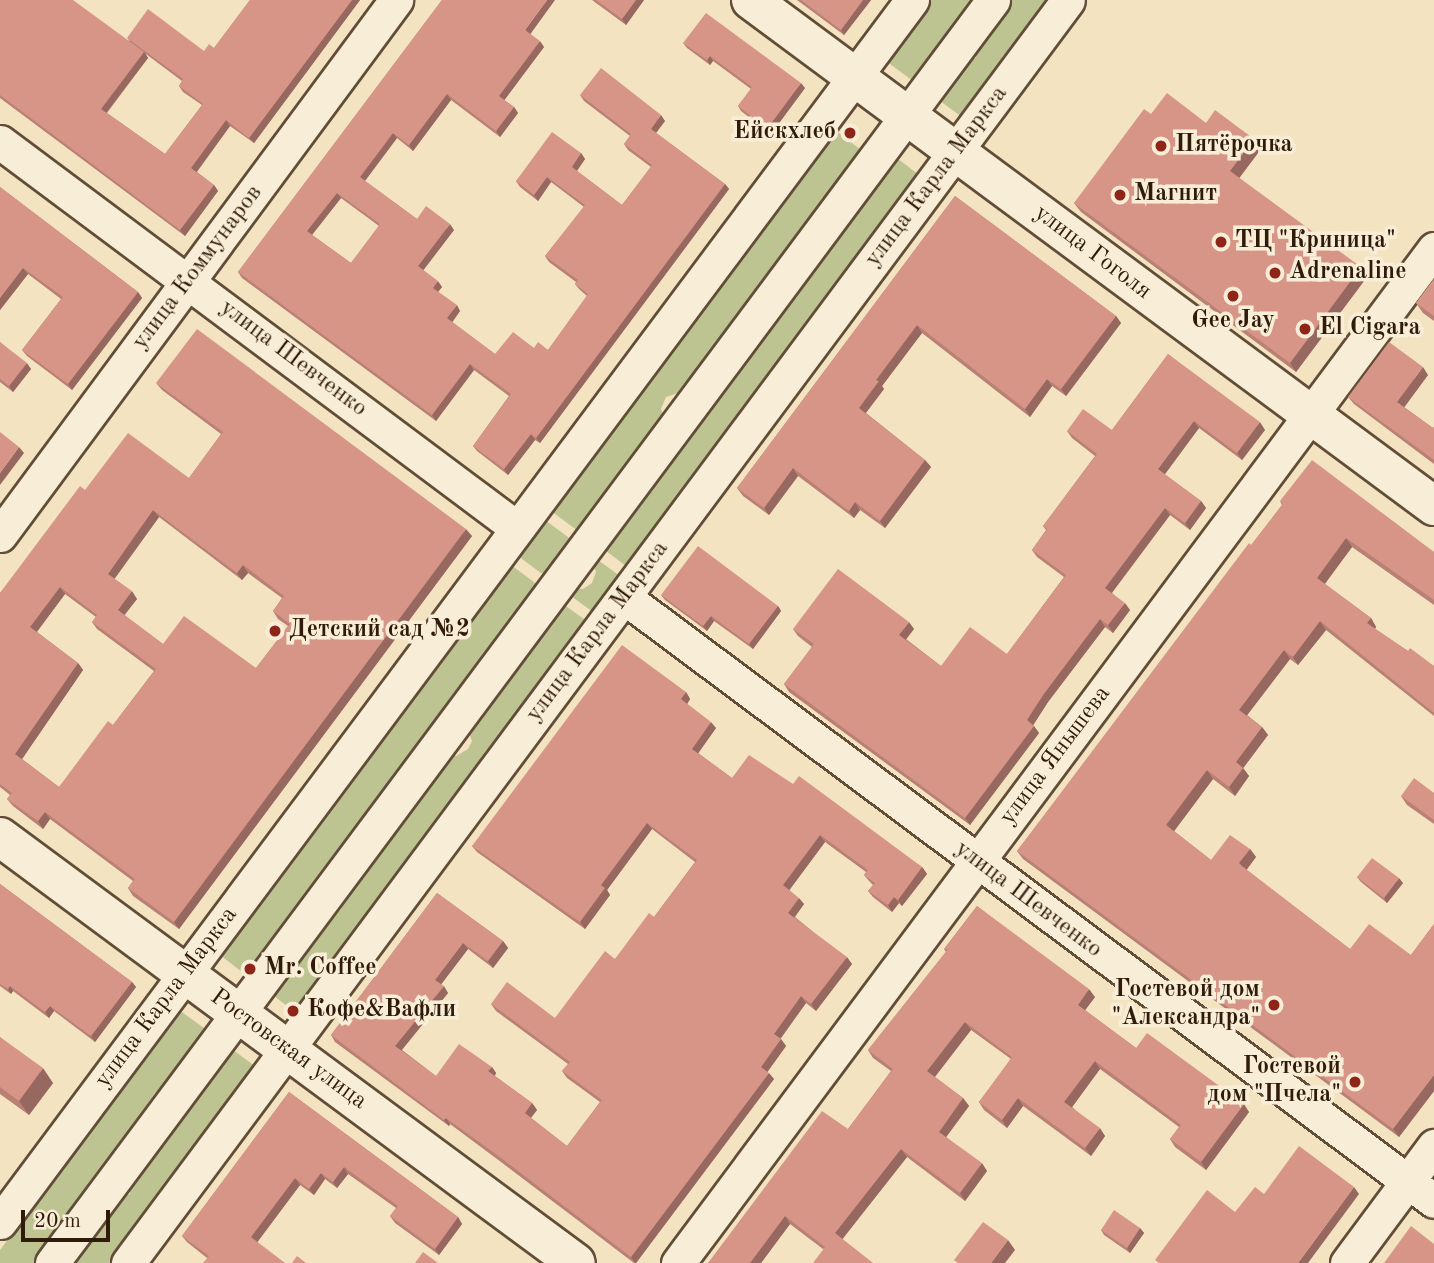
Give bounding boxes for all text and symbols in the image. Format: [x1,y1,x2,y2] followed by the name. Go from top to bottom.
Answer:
[860,81,1014,273] street label: улица Карла Маркса
[733,119,836,147] place label: Ейскхлеб
[842,125,858,141] marker: Ейскхлеб
[1175,132,1293,160] place label: Пятёрочка
[1153,138,1169,154] marker: Пятёрочка
[127,180,269,356] street label: улица Коммунаров
[1134,181,1217,209] place label: Магнит
[1112,187,1128,203] marker: Магнит
[1028,199,1156,307] street label: улица Гоголя
[1235,228,1396,256] place label: ТЦ "Криница"
[1213,234,1229,250] marker: ТЦ "Криница"
[1289,259,1406,287] place label: Аdrenaline
[1267,265,1283,281] marker: Аdrenaline
[1225,288,1241,304] marker: Gee Jay
[214,294,372,424] street label: улица Шевченко
[1191,308,1275,336] place label: Gee Jay
[1319,315,1421,343] place label: El Cigara
[1297,321,1313,337] marker: El Cigara
[521,536,675,728] street label: улица Карла Маркса
[289,617,470,645] place label: Детский сад №2
[267,623,283,639] marker: Детский сад №2
[994,681,1118,831] street label: улица Янышева
[949,835,1107,965] street label: улица Шевченко
[90,902,244,1094] street label: улица Карла Маркса
[264,955,377,983] place label: Mr. Coffee
[242,961,258,977] marker: Mr. Coffee
[1112,977,1260,1033] place label: Гостевой дом "Александра"
[204,983,372,1117] street label: Ростовская улица
[307,997,456,1025] place label: Кофе&Вафли
[1266,997,1282,1013] marker: Гостевой дом "Александра"
[285,1003,301,1019] marker: Кофе&Вафли
[1207,1054,1341,1110] place label: Гостевой дом "Пчела"
[1347,1074,1363,1090] marker: Гостевой дом "Пчела"
[24,1196,114,1240] scale bar
[34,1211,81,1232] text: 20 m

